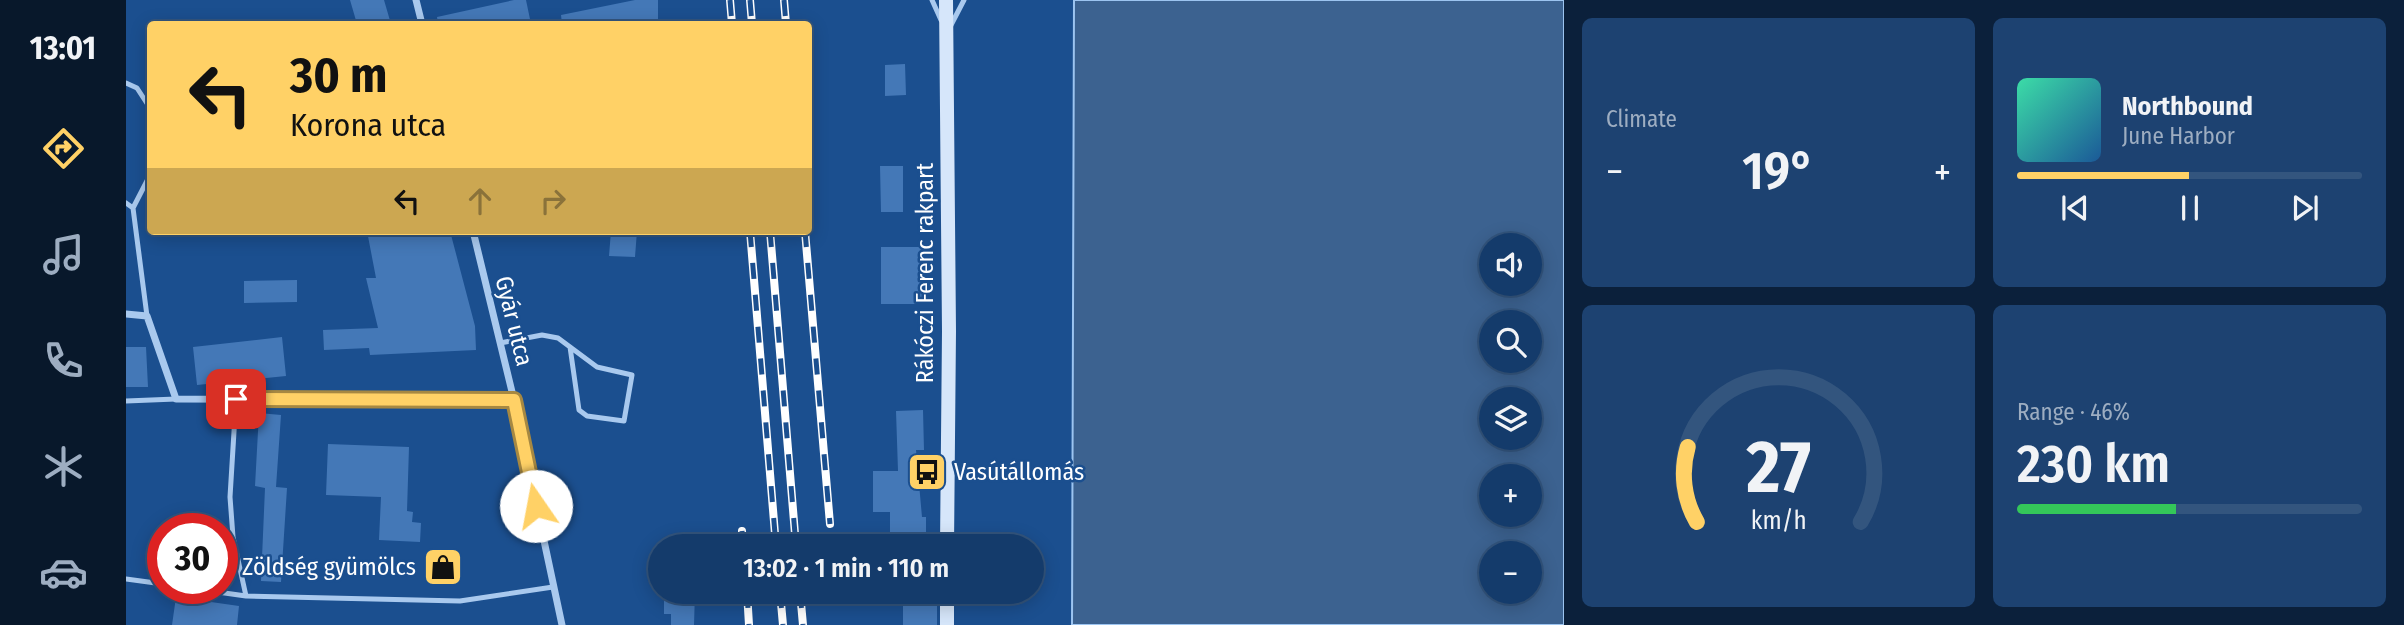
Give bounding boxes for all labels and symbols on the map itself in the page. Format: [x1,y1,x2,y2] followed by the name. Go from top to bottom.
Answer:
[911,163,939,383] street label: Rákóczi Ferenc rakpart
[489,273,539,369] street label: Gyár utca
[206,369,266,429] pin
[906,451,948,493] bus stop icon: Vasútállomás
[954,458,1084,486] place label: Vasútállomás
[499,469,573,543] position arrow
[147,513,238,604] speed limit sign: 30
[422,546,464,588] shop icon: Zöldség gyümölcs
[242,553,416,581] place label: Zöldség gyümölcs

